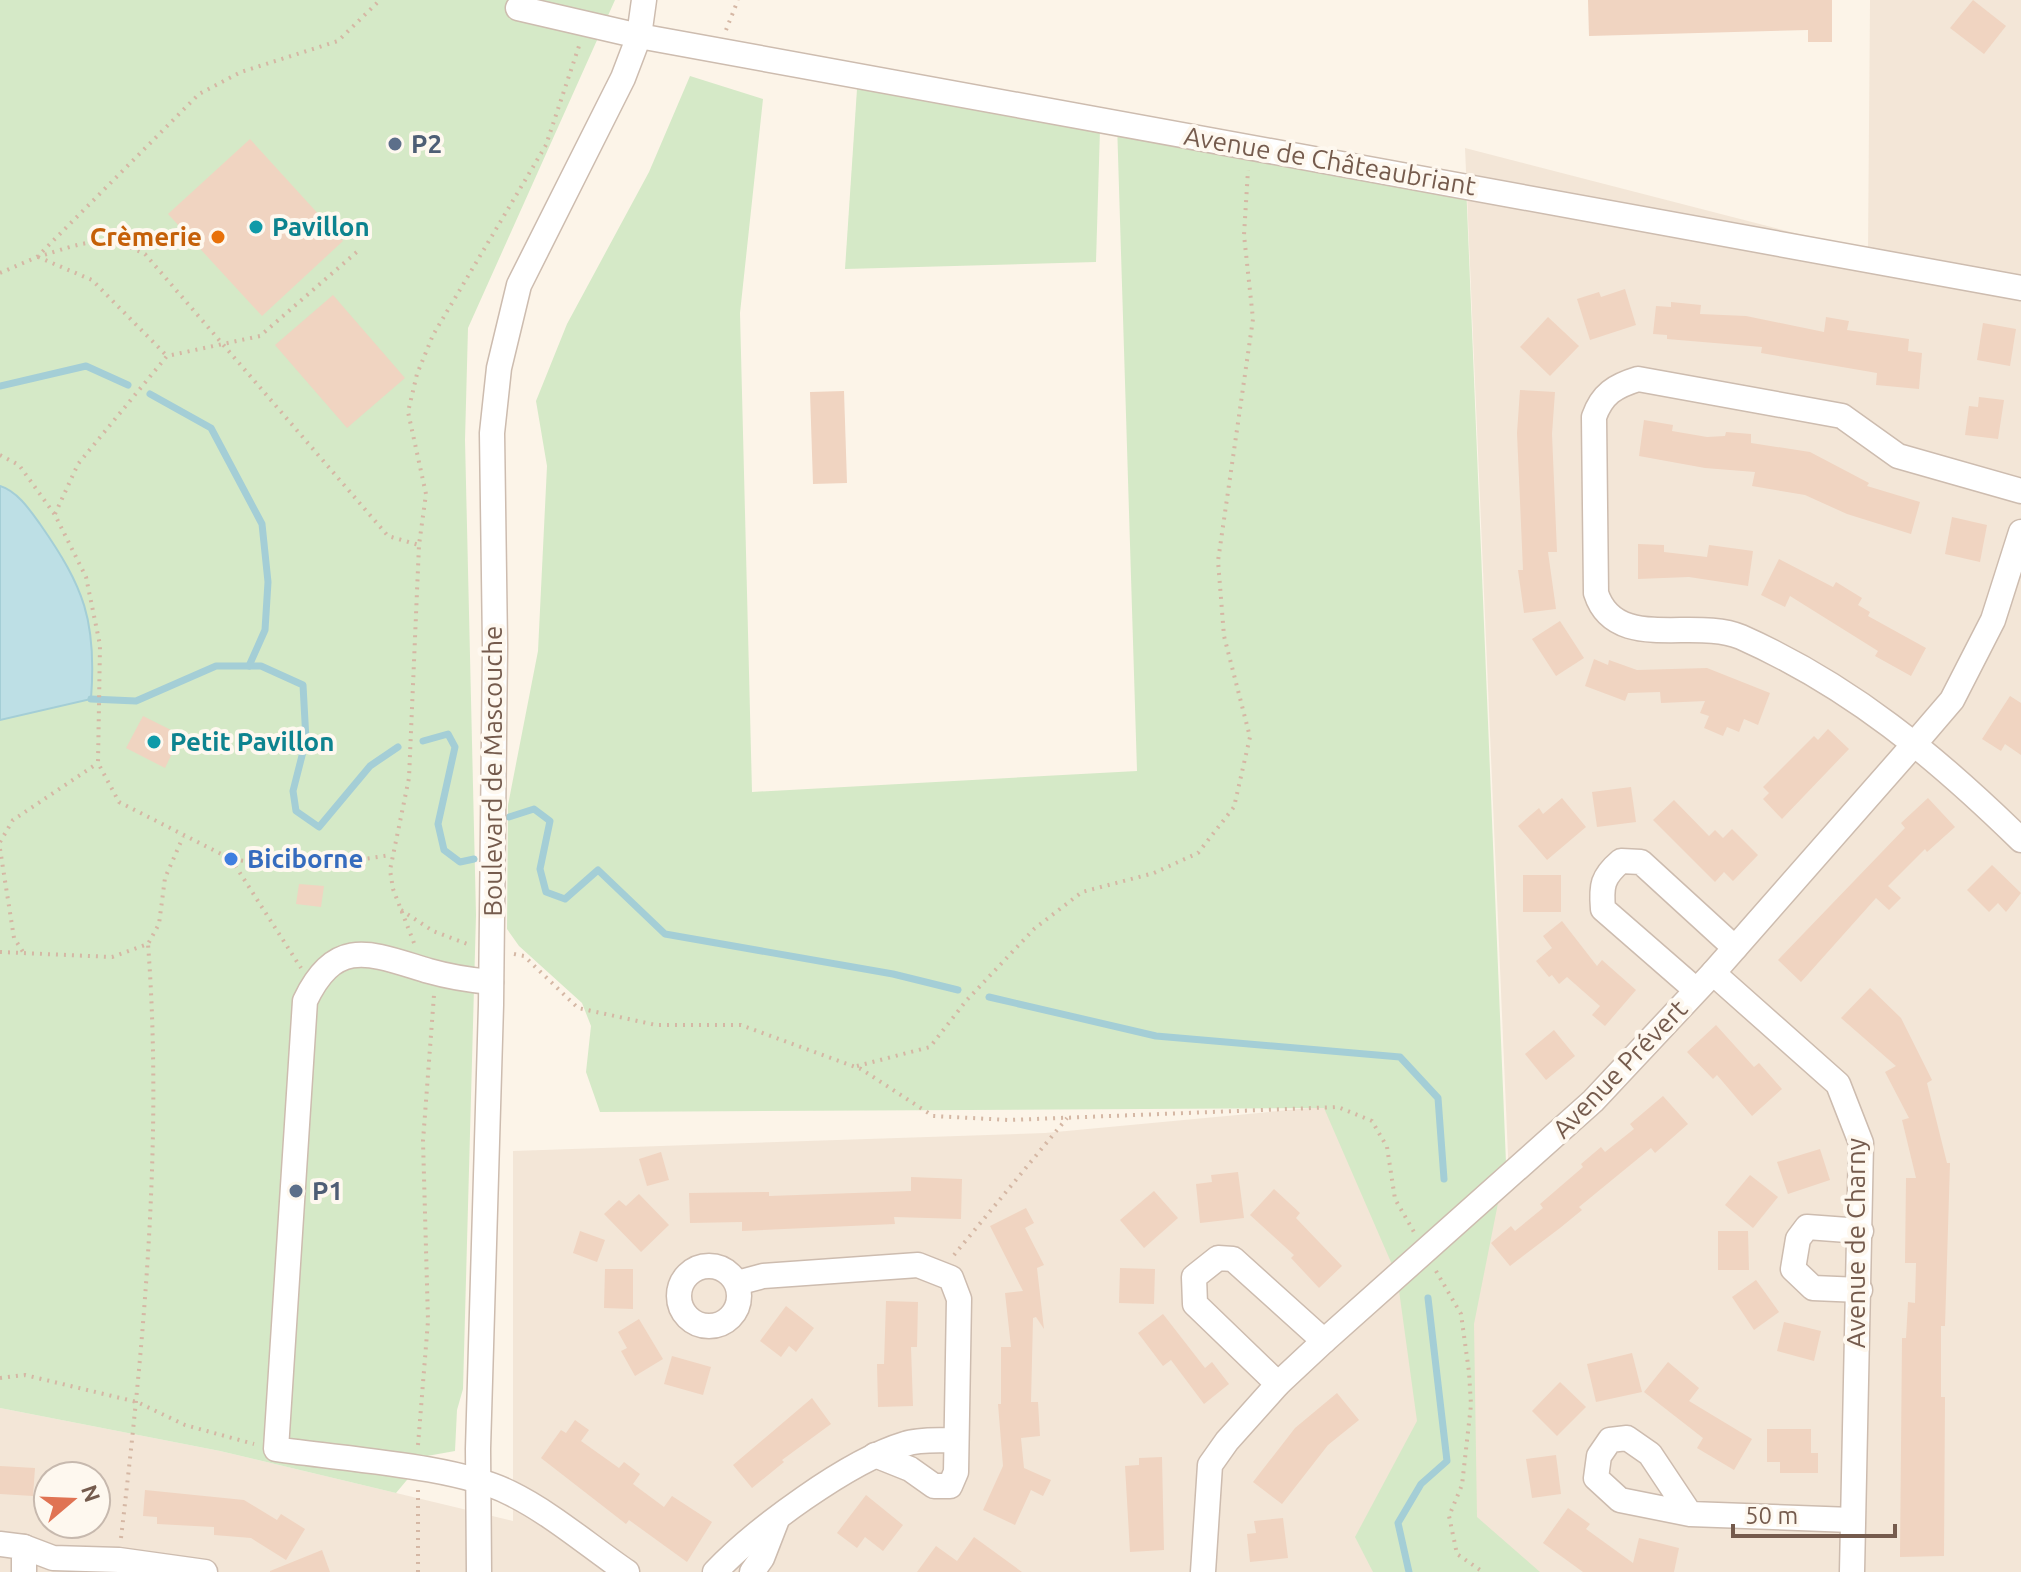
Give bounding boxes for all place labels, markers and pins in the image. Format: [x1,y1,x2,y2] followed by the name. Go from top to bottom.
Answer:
[411,129,442,158] place label: P2
[386,135,404,153] marker: P2
[272,212,370,241] place label: Pavillon
[247,218,265,236] marker: Pavillon
[90,222,202,251] place label: Crèmerie
[209,228,227,246] marker: Crèmerie
[170,727,334,756] place label: Petit Pavillon
[145,733,163,751] marker: Petit Pavillon
[247,844,364,873] place label: Biciborne
[222,850,240,868] marker: Biciborne
[312,1176,343,1205] place label: P1
[287,1182,305,1200] marker: P1

